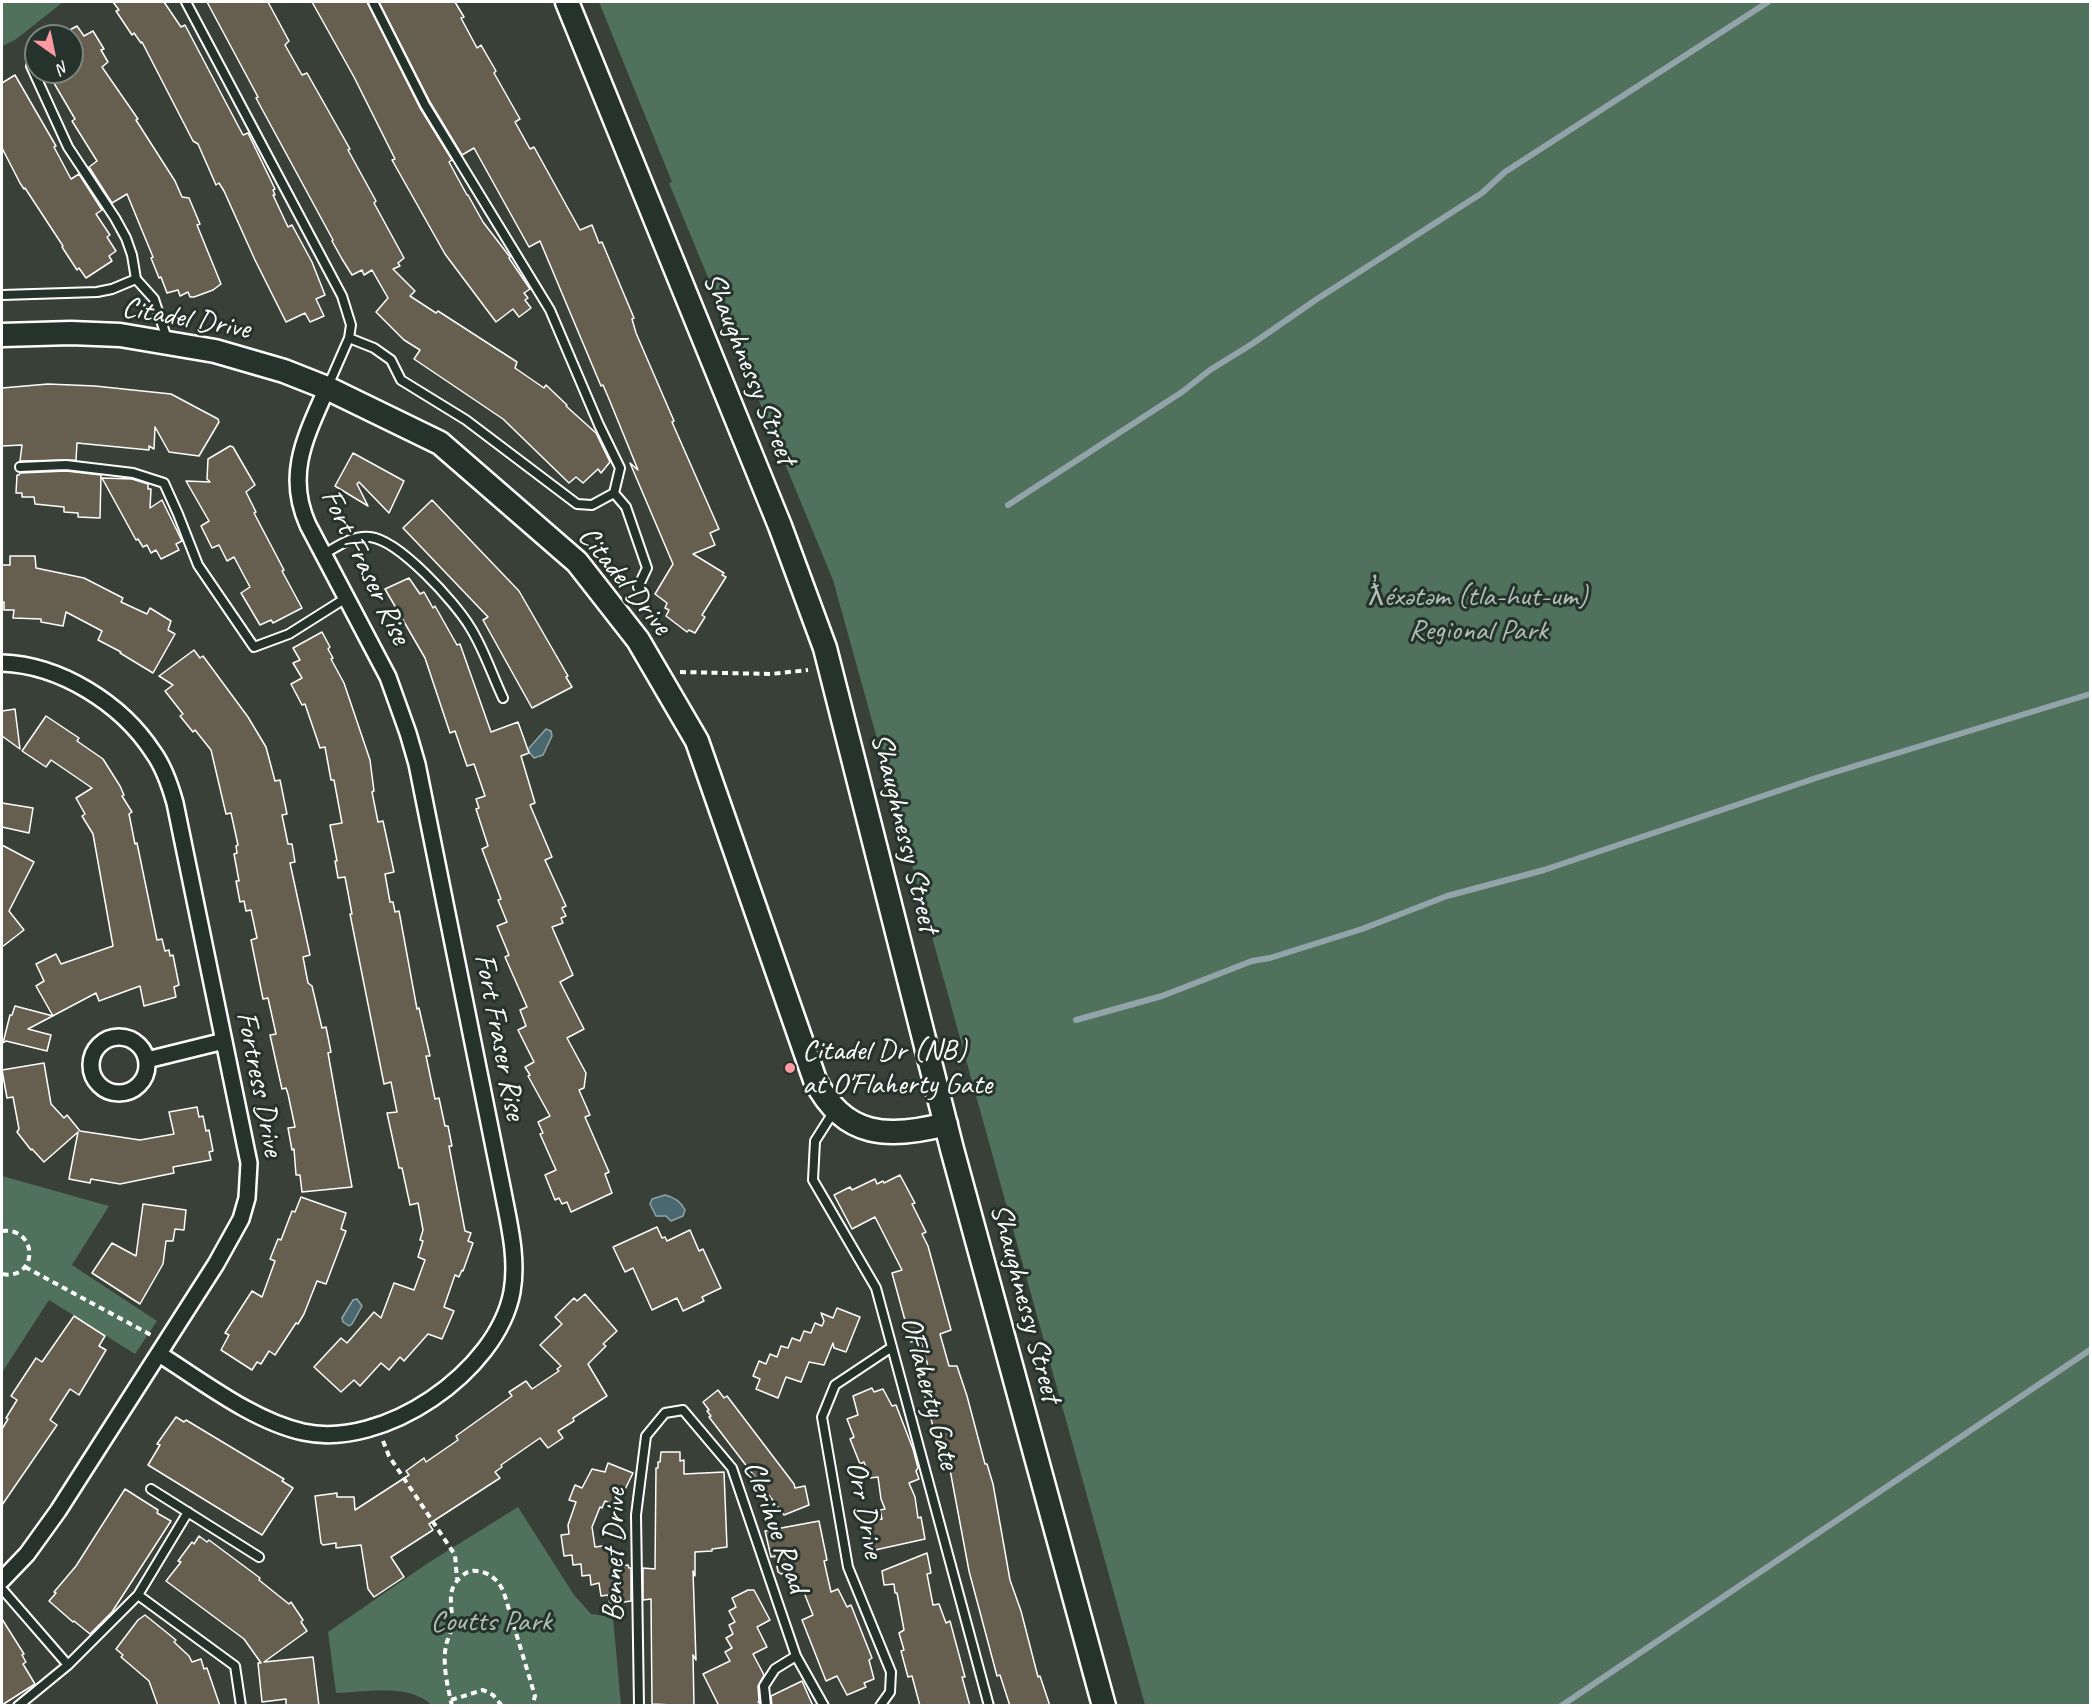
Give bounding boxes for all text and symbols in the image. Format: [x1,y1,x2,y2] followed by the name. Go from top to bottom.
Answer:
[24,24,84,84] north arrow
[53,56,72,79] text: N
[694,268,804,470] street label: Shaughnessy Street
[119,290,253,348] street label: Citadel Drive
[312,483,418,651] street label: Fort Fraser Rise
[569,519,679,643] street label: Citadel Drive
[1369,579,1587,650] park label: ƛ̓éxətəm (tla-hut-um) Regional Park
[862,730,946,936] street label: Shaughnessy Street
[465,951,533,1123] street label: Fort Fraser Rise
[227,1009,291,1159] street label: Fortress Drive
[802,1033,992,1104] place label: Citadel Dr (NB) at O'Flaherty Gate
[783,1061,797,1075] marker: Citadel Dr (NB) at O'Flaherty Gate
[981,1200,1069,1406] street label: Shaughnessy Street
[891,1313,967,1473] street label: OFlaherty Gate
[735,1456,815,1598] street label: Clerihue Road
[837,1459,891,1561] street label: Orr Drive
[596,1488,634,1622] street label: Bennet Drive
[431,1604,551,1640] park label: Coutts Park

